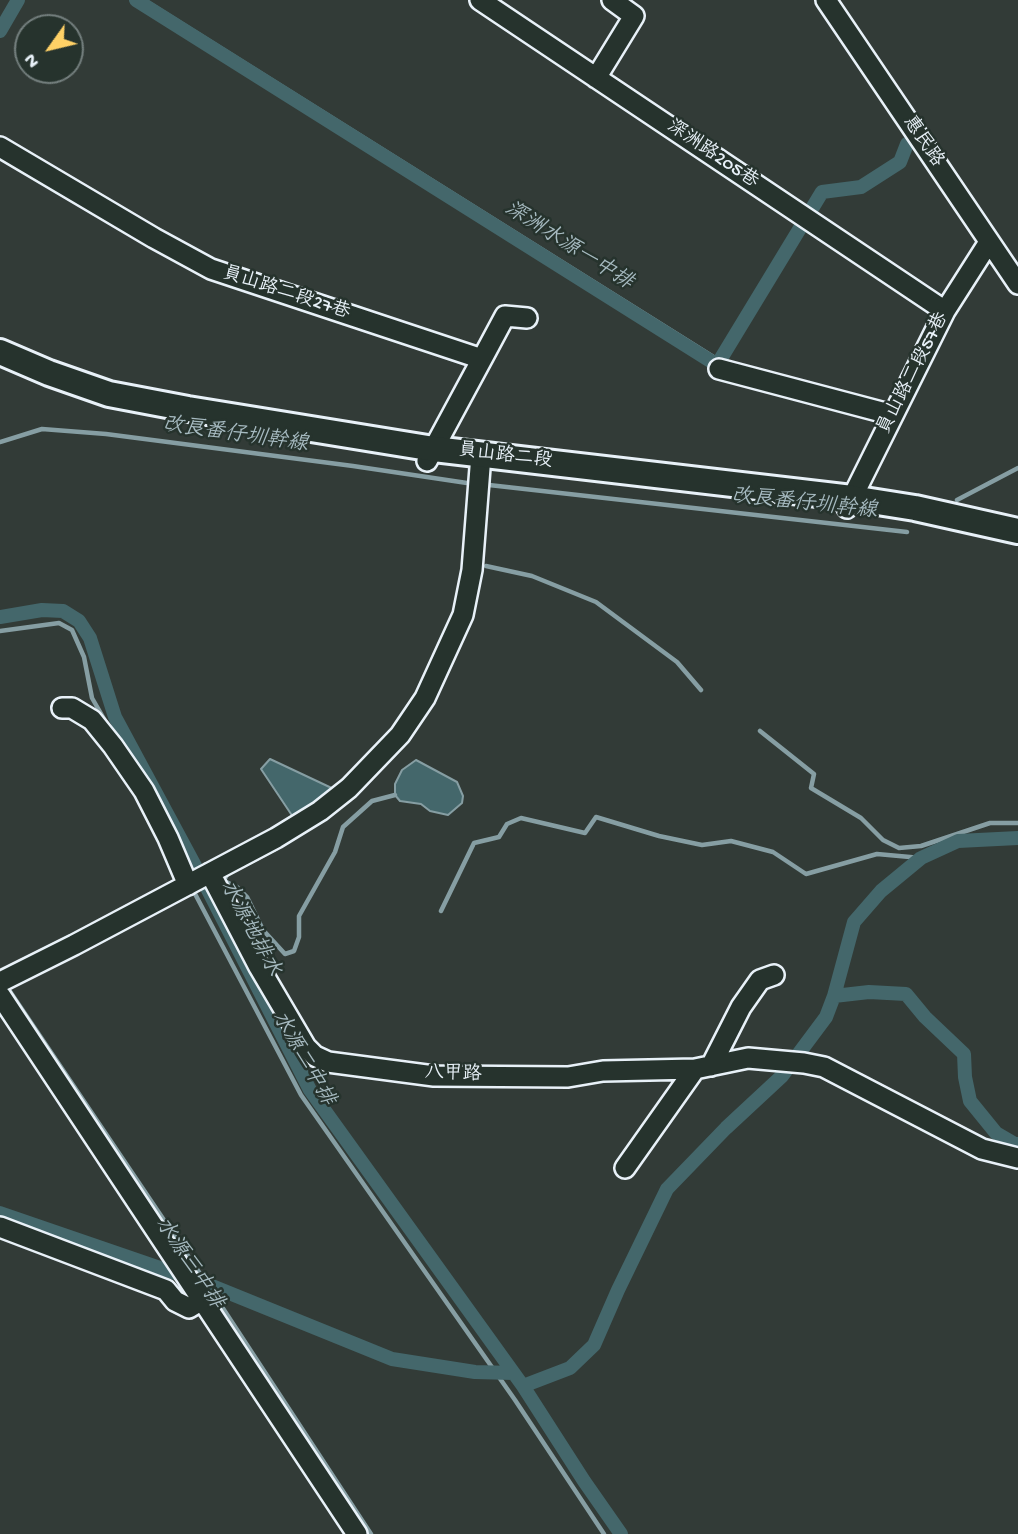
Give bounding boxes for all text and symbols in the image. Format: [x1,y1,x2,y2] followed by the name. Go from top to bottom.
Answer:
[14,14,84,84] north arrow
[20,48,46,71] text: N
[897,112,947,172] street label: 惠民路
[662,116,762,194] street label: 深洲路205巷
[499,197,637,297] water label: 深洲水源一中排
[219,263,353,325] street label: 員山路二段27巷
[873,309,955,439] street label: 員山路二段57巷
[160,413,310,459] water label: 改良番仔圳幹線
[456,440,554,474] street label: 員山路二段
[730,485,878,525] water label: 改良番仔圳幹線
[213,877,285,981] water label: 水源地排水
[265,1007,339,1111] water label: 水源二中排
[424,1063,482,1087] street label: 八甲路
[148,1213,228,1315] water label: 水源三中排

